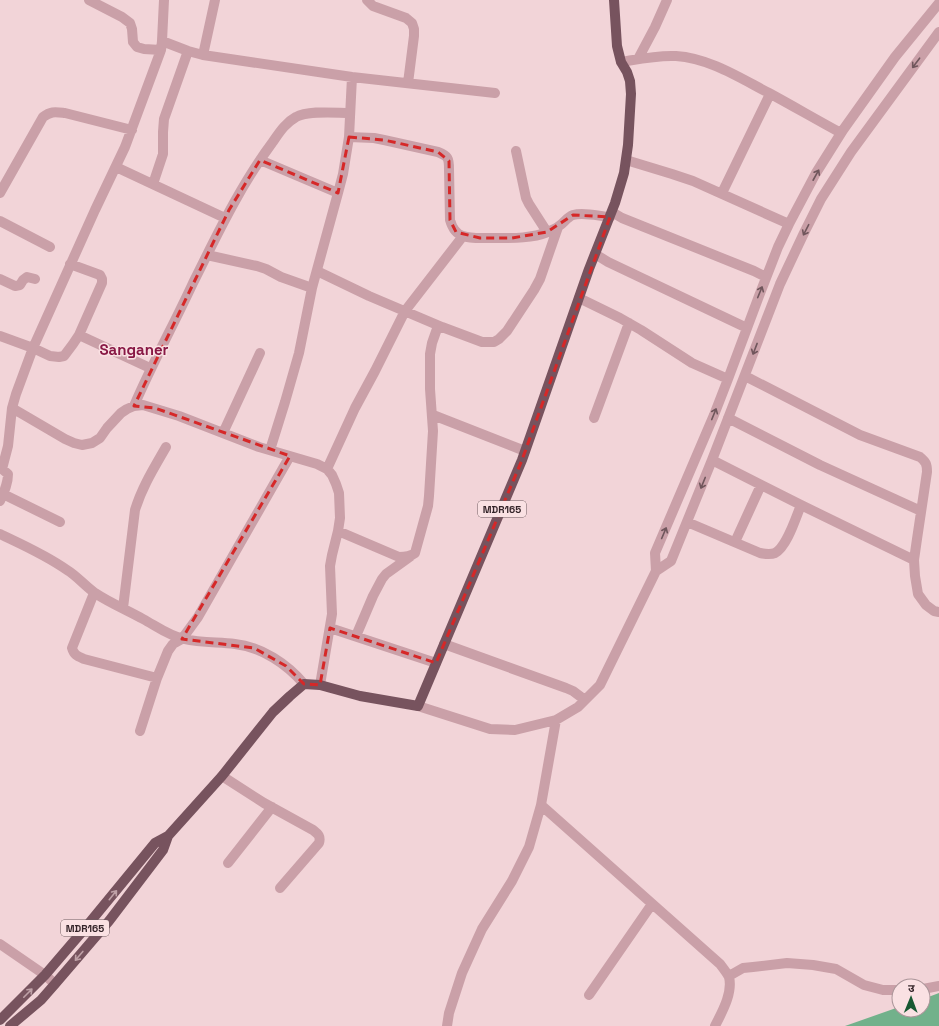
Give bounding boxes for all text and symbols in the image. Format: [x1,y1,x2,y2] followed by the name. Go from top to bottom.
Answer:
[911,57,920,68] one-way arrow
[812,169,820,181] one-way arrow
[802,223,809,235] one-way arrow
[757,286,765,298] one-way arrow
[99,340,169,359] district label: Sanganer
[750,343,758,355] one-way arrow
[711,408,719,420] one-way arrow
[698,477,706,489] one-way arrow
[478,501,526,517] road number: MDR165
[660,528,668,540] one-way arrow
[108,889,117,900] one-way arrow
[61,920,109,936] road number: MDR165
[74,951,83,962] one-way arrow
[891,978,931,1018] north arrow
[908,981,915,995] text: उ
[23,988,32,998] one-way arrow

